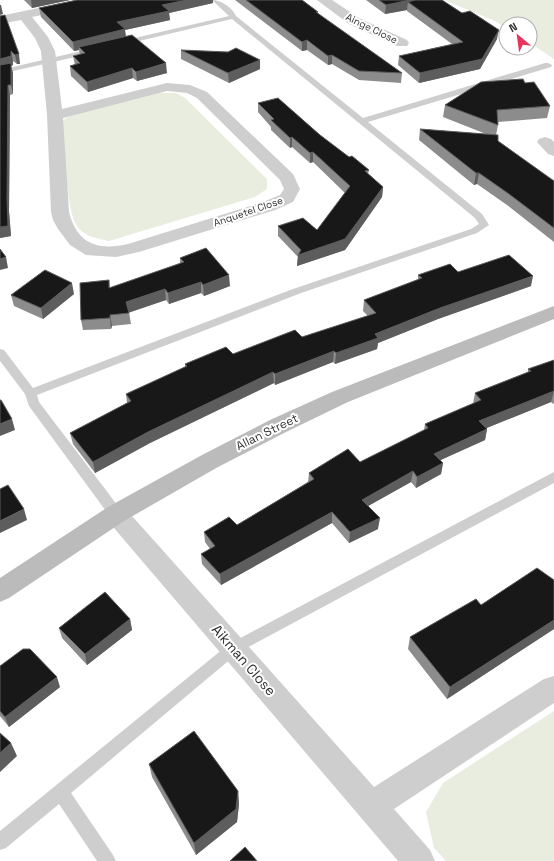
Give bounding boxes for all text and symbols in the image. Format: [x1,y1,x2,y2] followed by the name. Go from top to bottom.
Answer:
[344,10,400,47] street label: Ainge Close
[498,16,538,56] north arrow
[507,19,520,35] text: N
[212,194,285,229] street label: Anquetel Close
[233,410,301,454] street label: Allan Street
[208,621,280,699] street label: Aikman Close

